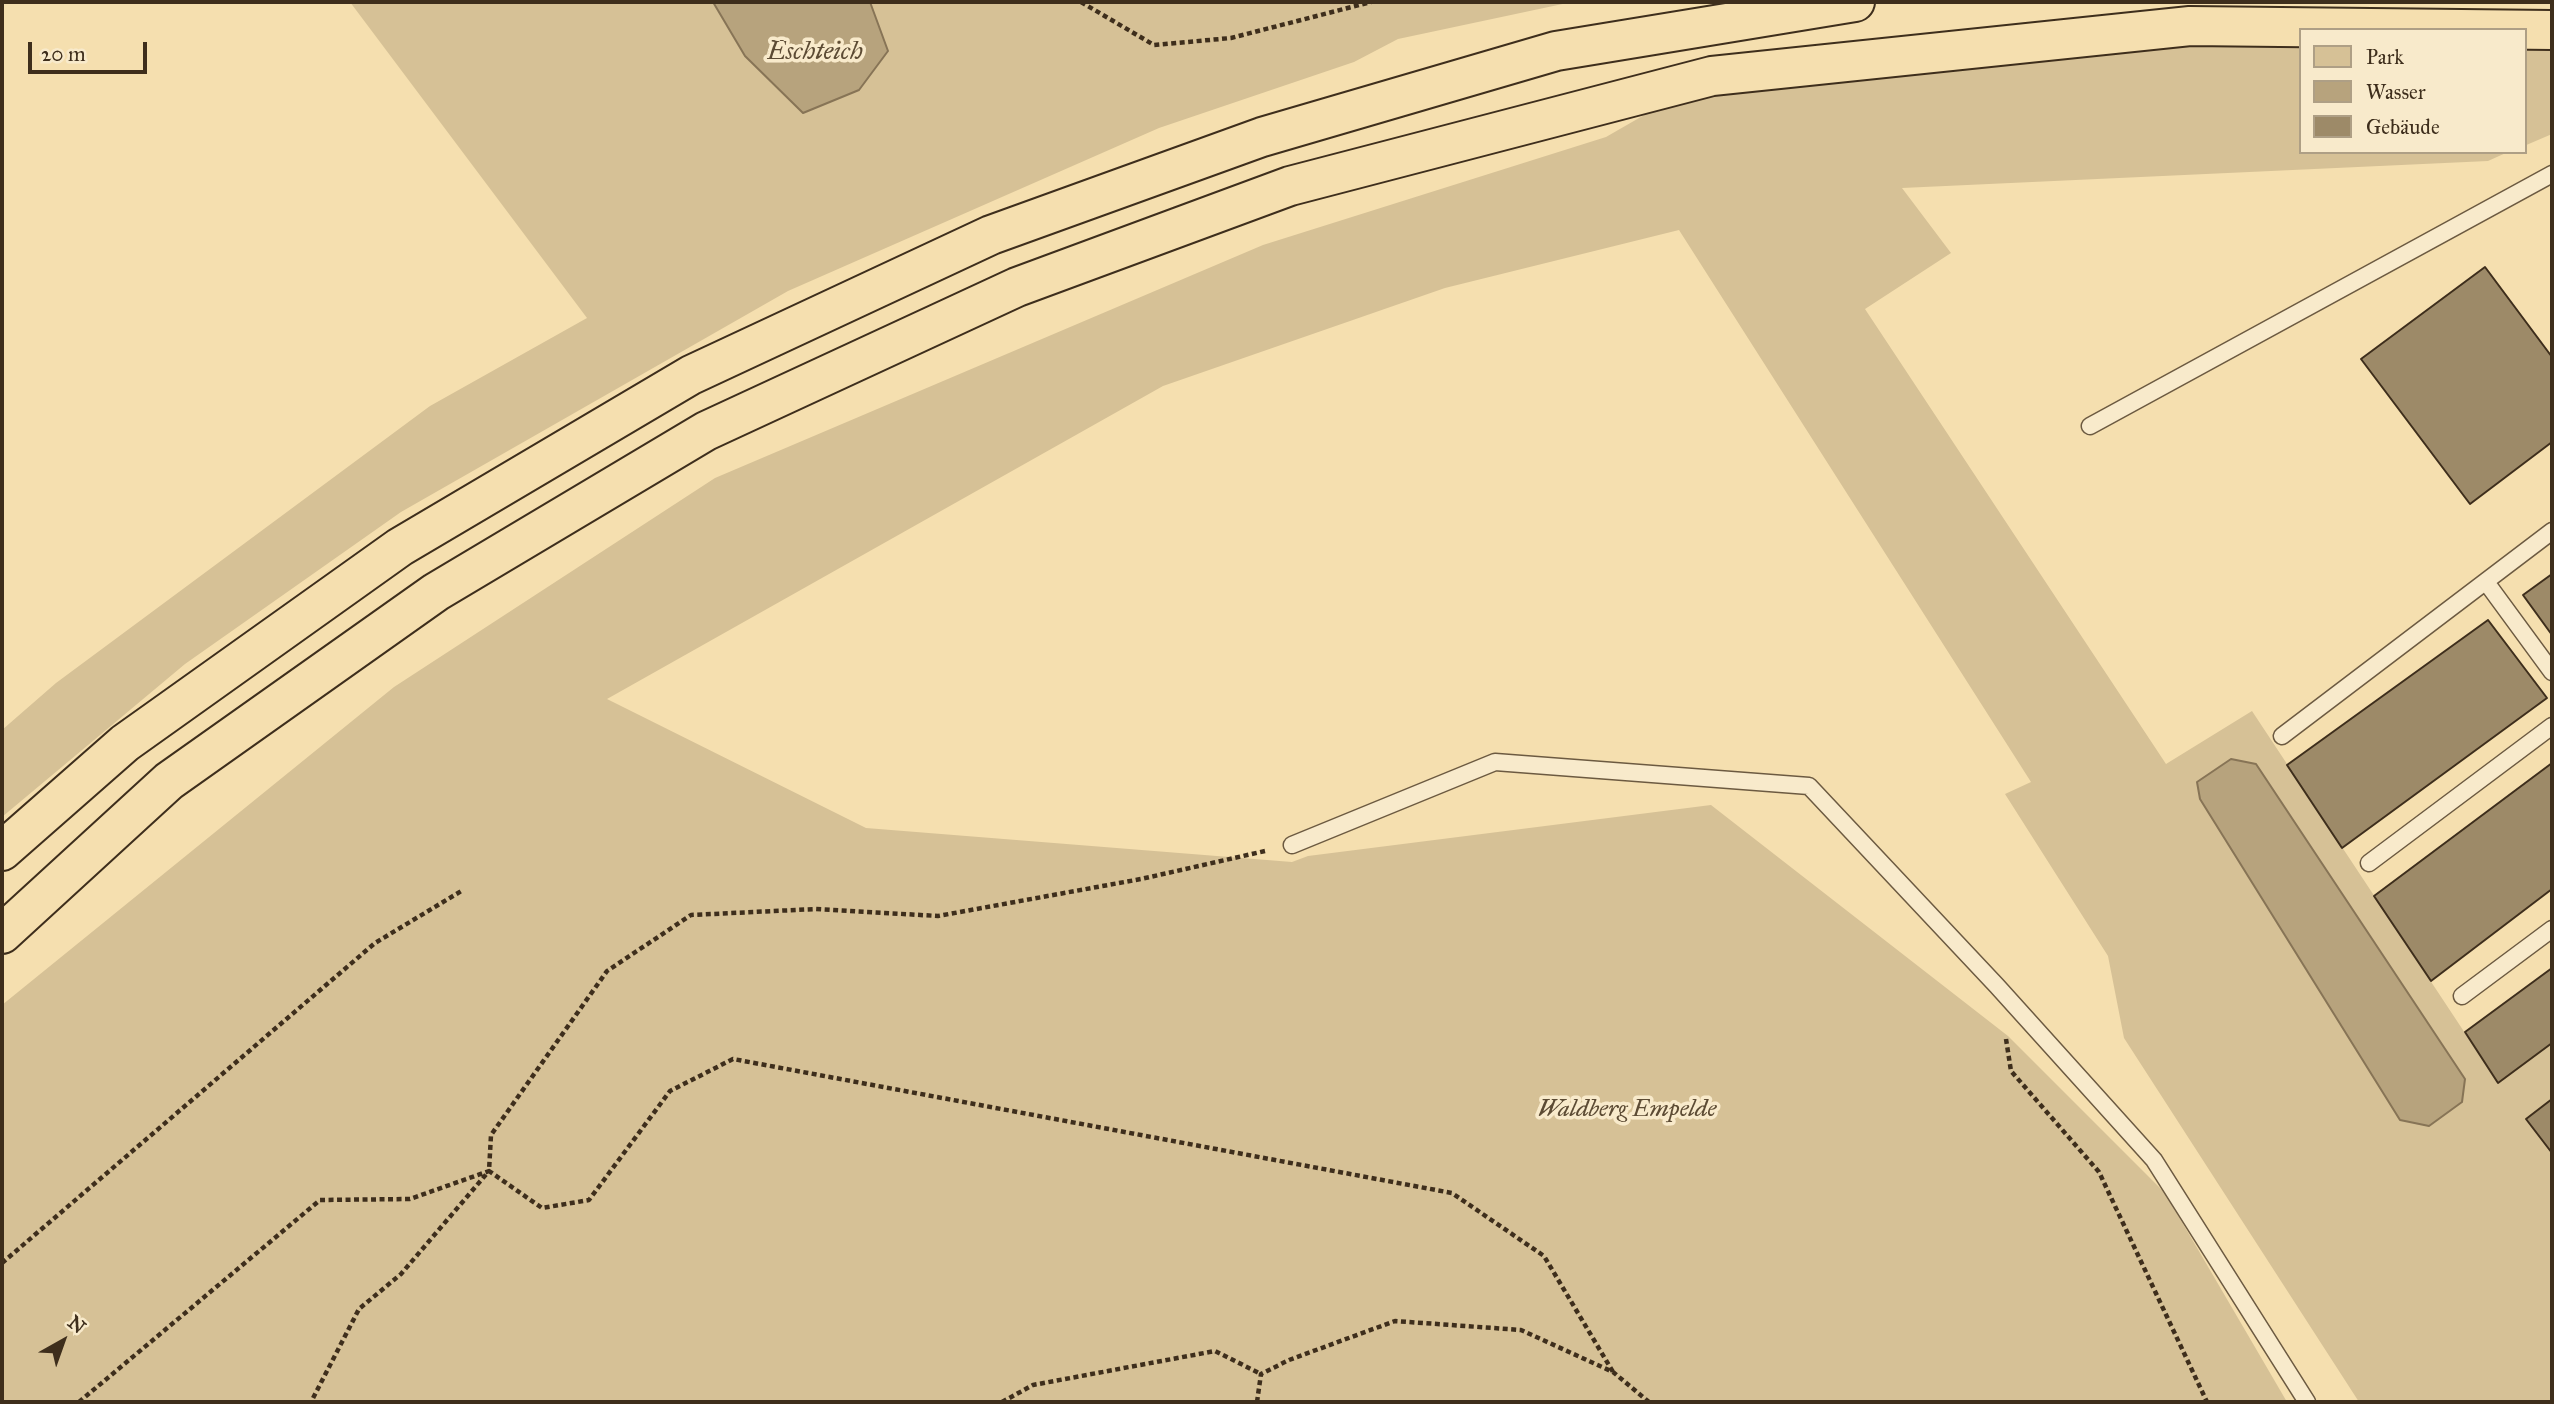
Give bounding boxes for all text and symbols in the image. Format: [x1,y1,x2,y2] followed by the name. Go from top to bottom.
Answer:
[32,28,150,72] scale bar
[2298,28,2526,154] legend
[767,37,863,69] water label: Eschteich
[41,41,86,67] text: 20 m
[2366,44,2404,70] text: Park
[2366,79,2426,105] text: Wasser
[2366,114,2440,140] text: Gebäude
[1538,1096,1716,1124] park label: Waldberg Empelde
[28,1306,98,1376] north arrow
[63,1311,90,1339] text: N

